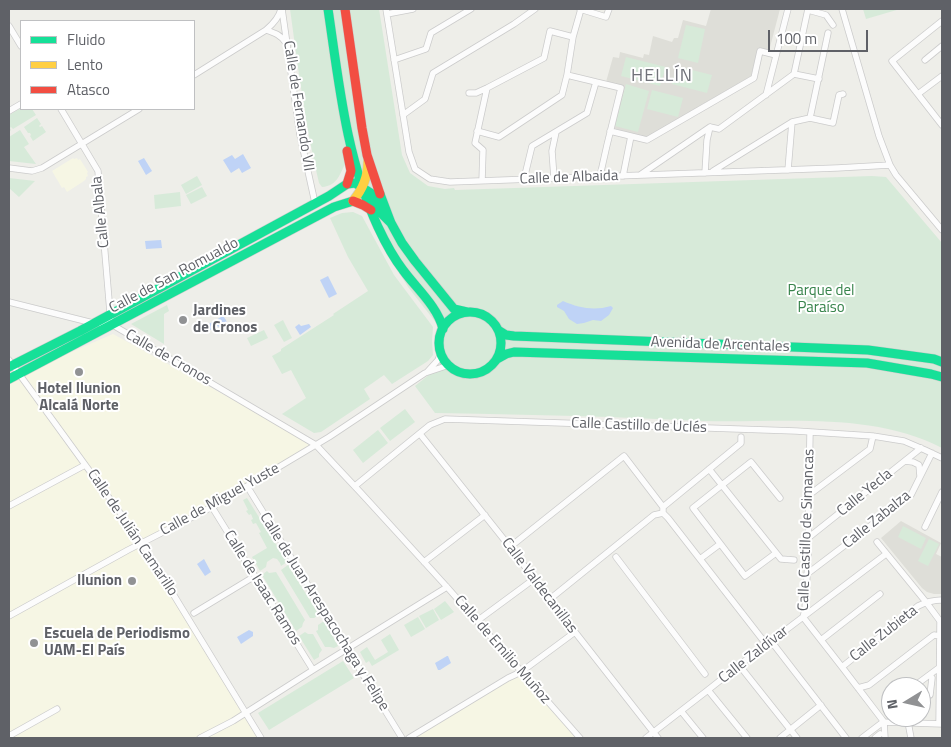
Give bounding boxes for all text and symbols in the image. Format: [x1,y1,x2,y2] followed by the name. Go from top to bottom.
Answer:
[20,20,195,110] legend
[771,20,871,52] scale bar
[776,27,817,50] text: 100 m
[67,28,105,51] text: Fluido
[279,40,317,172] street label: Calle de Fernando VII
[67,53,103,76] text: Lento
[630,66,694,88] district label: HELLÍN
[67,78,110,101] text: Atasco
[519,167,619,189] street label: Calle de Albaida
[88,175,114,249] street label: Calle Albala
[106,234,242,318] street label: Calle de San Romualdo
[787,282,855,317] park label: Parque del Paraíso
[193,302,257,337] place label: Jardines de Cronos
[177,314,189,326] marker: Jardines de Cronos
[122,326,214,390] street label: Calle de Cronos
[650,334,790,356] street label: Avenida de Arcentales
[73,366,85,378] marker: Hotel Ilunion Alcalá Norte
[37,380,121,415] place label: Hotel Ilunion Alcalá Norte
[571,415,707,437] street label: Calle Castillo de Uclés
[795,449,819,611] street label: Calle Castillo de Simancas
[157,460,283,540] street label: Calle de Miguel Yuste
[834,465,896,521] street label: Calle Yecla
[83,466,181,600] street label: Calle de Julián Camarillo
[839,487,915,553] street label: Calle Zabalza
[255,510,393,714] street label: Calle de Juan Arespacochaga y Felipe
[219,527,305,649] street label: Calle de Isaac Ramos
[497,535,581,637] street label: Calle Valdecanillas
[77,572,122,590] place label: Ilunion
[126,575,138,587] marker: Ilunion
[450,592,554,708] street label: Calle de Emilio Muñoz
[847,602,921,666] street label: Calle Zubieta
[716,622,792,688] street label: Calle Zaldívar
[44,625,190,660] place label: Escuela de Periodismo UAM-El País
[28,637,40,649] marker: Escuela de Periodismo UAM-El País
[881,677,931,727] north arrow
[881,698,903,711] text: N

